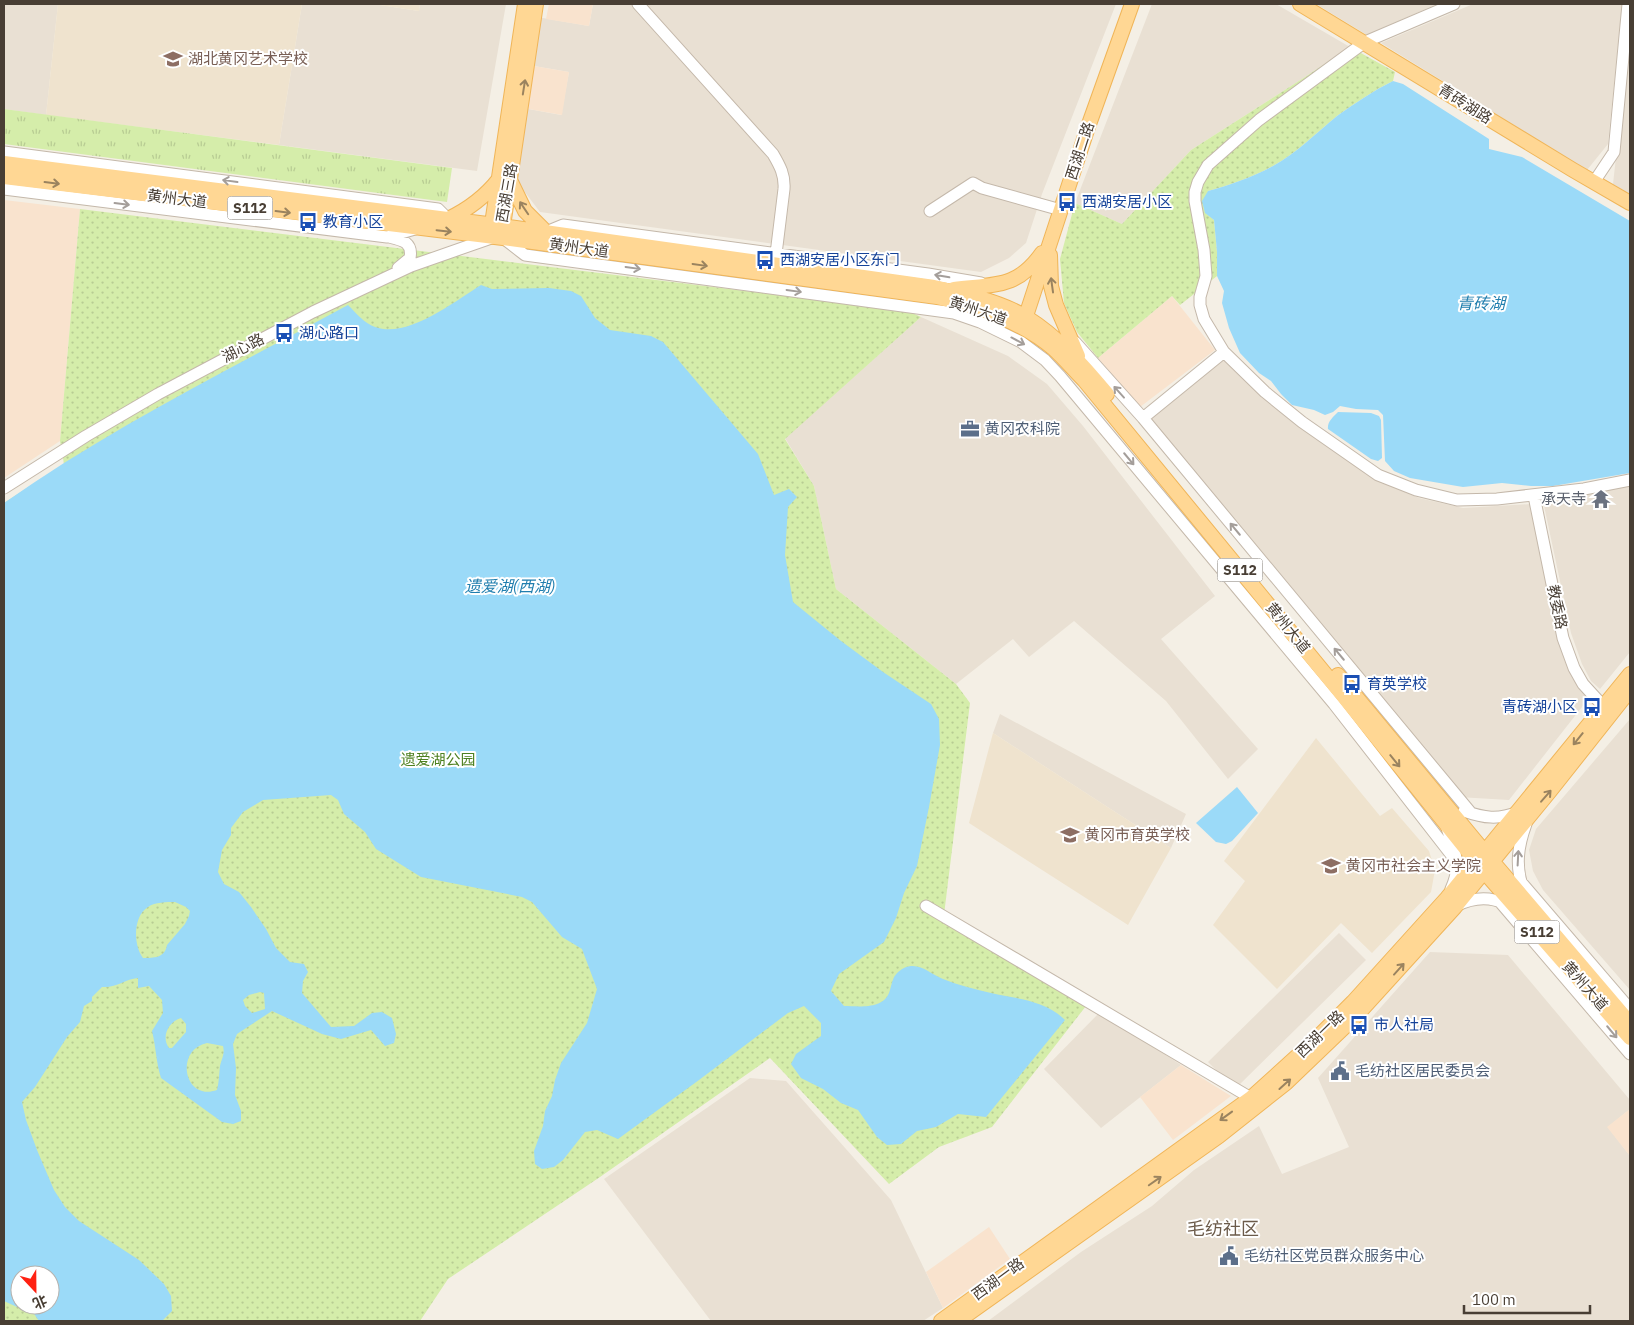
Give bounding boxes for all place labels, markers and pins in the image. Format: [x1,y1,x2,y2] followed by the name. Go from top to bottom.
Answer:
[162,48,184,70] school or university icon: 湖北黄冈艺术学校
[188,49,308,68] place label: 湖北黄冈艺术学校
[1056,191,1078,213] bus stop icon: 西湖安居小区
[1082,192,1172,211] place label: 西湖安居小区
[297,211,319,233] bus stop icon: 教育小区
[323,212,383,231] place label: 教育小区
[754,249,776,271] bus stop icon: 西湖安居小区东门
[780,250,900,269] place label: 西湖安居小区东门
[273,322,295,344] bus stop icon: 湖心路口
[299,323,359,342] place label: 湖心路口
[959,418,981,440] office icon: 黄冈农科院
[985,419,1060,438] place label: 黄冈农科院
[1590,488,1612,510] temple icon: 承天寺
[1541,489,1586,508] place label: 承天寺
[1341,673,1363,695] bus stop icon: 育英学校
[1367,674,1427,693] place label: 育英学校
[1581,696,1603,718] bus stop icon: 青砖湖小区
[1502,697,1577,716] place label: 青砖湖小区
[1059,824,1081,846] school or university icon: 黄冈市育英学校
[1085,825,1190,844] place label: 黄冈市育英学校
[1320,855,1342,877] school or university icon: 黄冈市社会主义学院
[1346,856,1481,875] place label: 黄冈市社会主义学院
[1348,1014,1370,1036] bus stop icon: 市人社局
[1374,1015,1434,1034] place label: 市人社局
[1329,1060,1351,1082] public building icon: 毛纺社区居民委员会
[1355,1061,1490,1080] place label: 毛纺社区居民委员会
[1218,1245,1240,1267] public building icon: 毛纺社区党员群众服务中心
[1244,1246,1424,1265] place label: 毛纺社区党员群众服务中心

